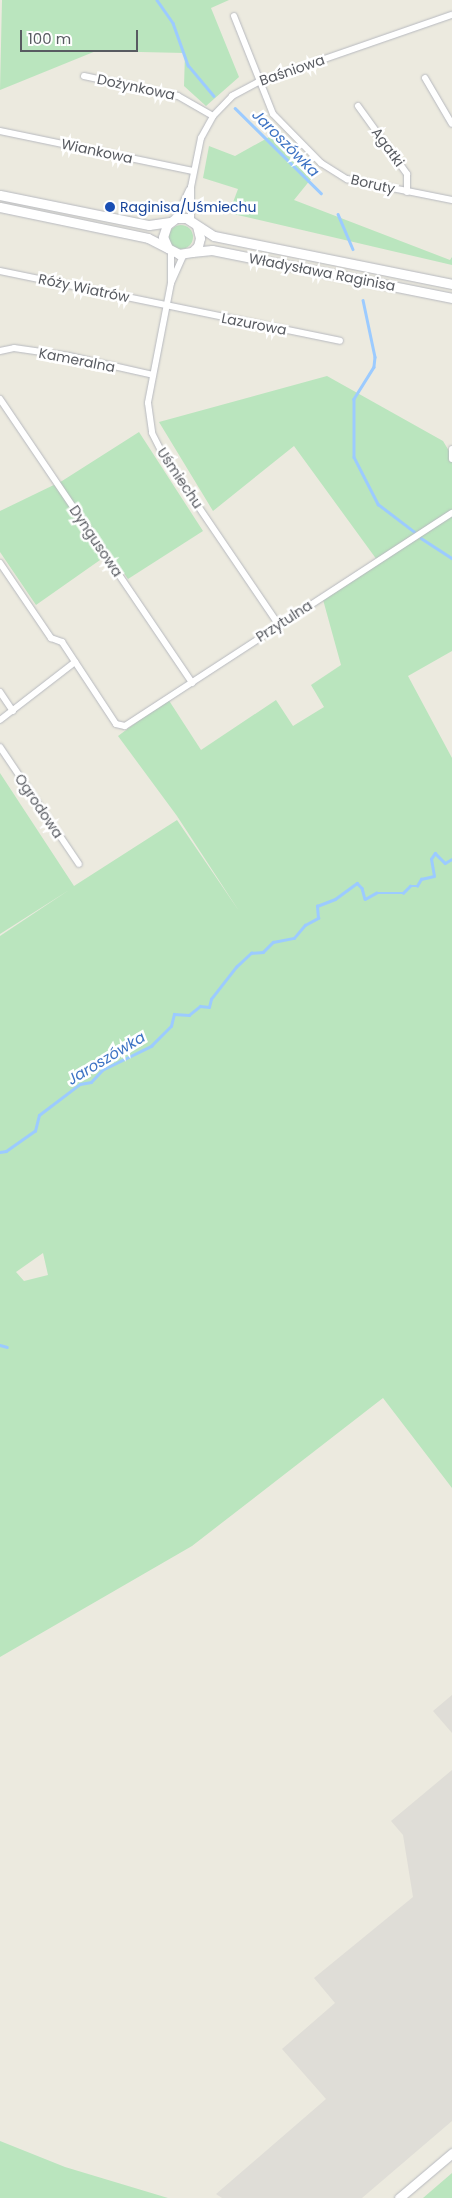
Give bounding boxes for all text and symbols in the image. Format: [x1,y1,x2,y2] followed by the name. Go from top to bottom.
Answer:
[22,20,140,52] scale bar
[28,28,71,49] text: 100 m
[257,51,327,89] street label: Baśniowa
[96,71,176,103] street label: Dożynkowa
[249,106,323,180] water label: Jaroszówka
[368,124,408,170] street label: Agatki
[60,135,134,167] street label: Wiankowa
[349,171,397,197] street label: Boruty
[120,199,256,215] place label: Raginisa/Uśmiechu
[104,201,116,213] marker: Raginisa/Uśmiechu
[247,250,397,294] street label: Władysława Raginisa
[37,270,131,306] street label: Róży Wiatrów
[220,309,288,339] street label: Lazurowa
[37,344,117,376] street label: Kameralna
[154,444,206,512] street label: Uśmiechu
[66,502,126,580] street label: Dyngusowa
[253,597,315,645] street label: Przytulna
[11,771,67,841] street label: Ogrodowa
[64,1028,148,1088] water label: Jaroszówka

